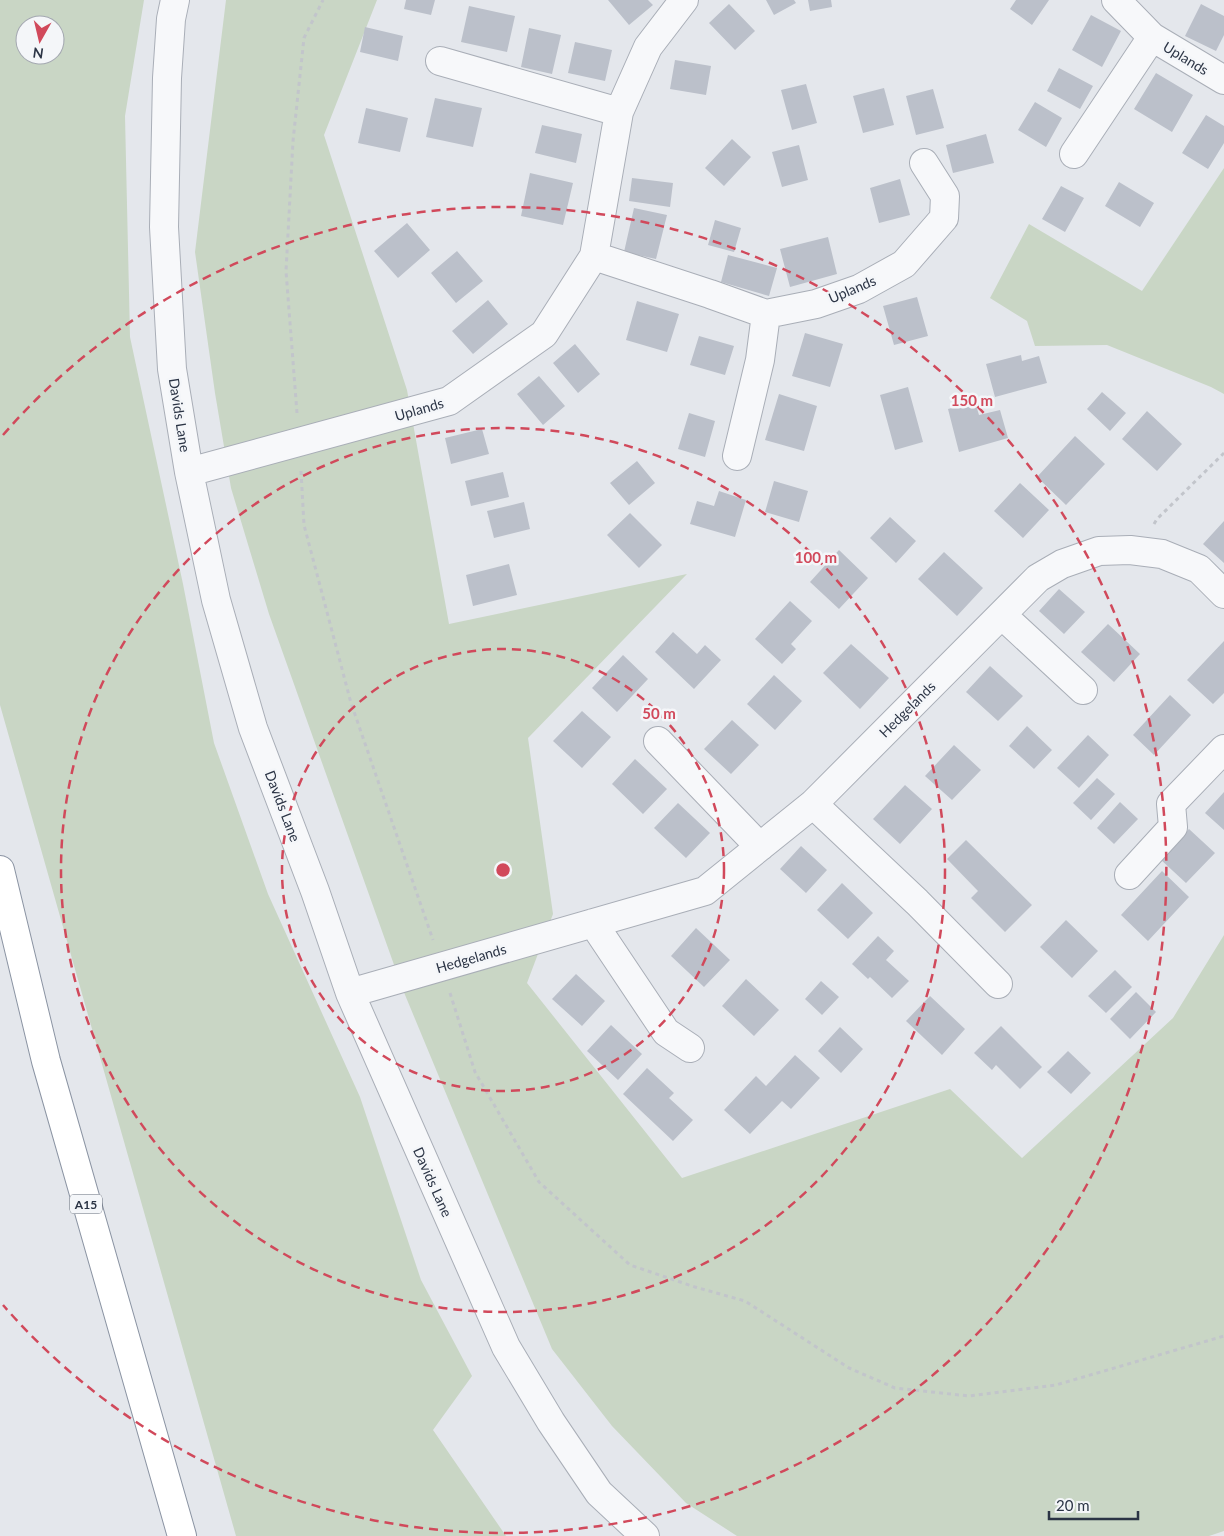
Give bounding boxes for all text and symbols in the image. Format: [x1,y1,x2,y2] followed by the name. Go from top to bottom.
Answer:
[15,15,65,65] north arrow
[1160,38,1212,78] street label: Uplands
[32,44,45,63] text: N
[826,271,878,307] street label: Uplands
[166,377,194,453] street label: Davids Lane
[951,391,993,409] text: 150 m
[393,394,445,424] street label: Uplands
[795,548,837,566] text: 100 m
[875,677,939,741] street label: Hedgelands
[642,704,676,722] text: 50 m
[262,768,304,844] street label: Davids Lane
[494,861,512,879] centre of rings
[434,940,508,976] street label: Hedgelands
[410,1144,456,1220] street label: Davids Lane
[70,1194,102,1214] road number: A15
[1049,1488,1138,1520] scale bar
[1056,1496,1090,1514] text: 20 m

